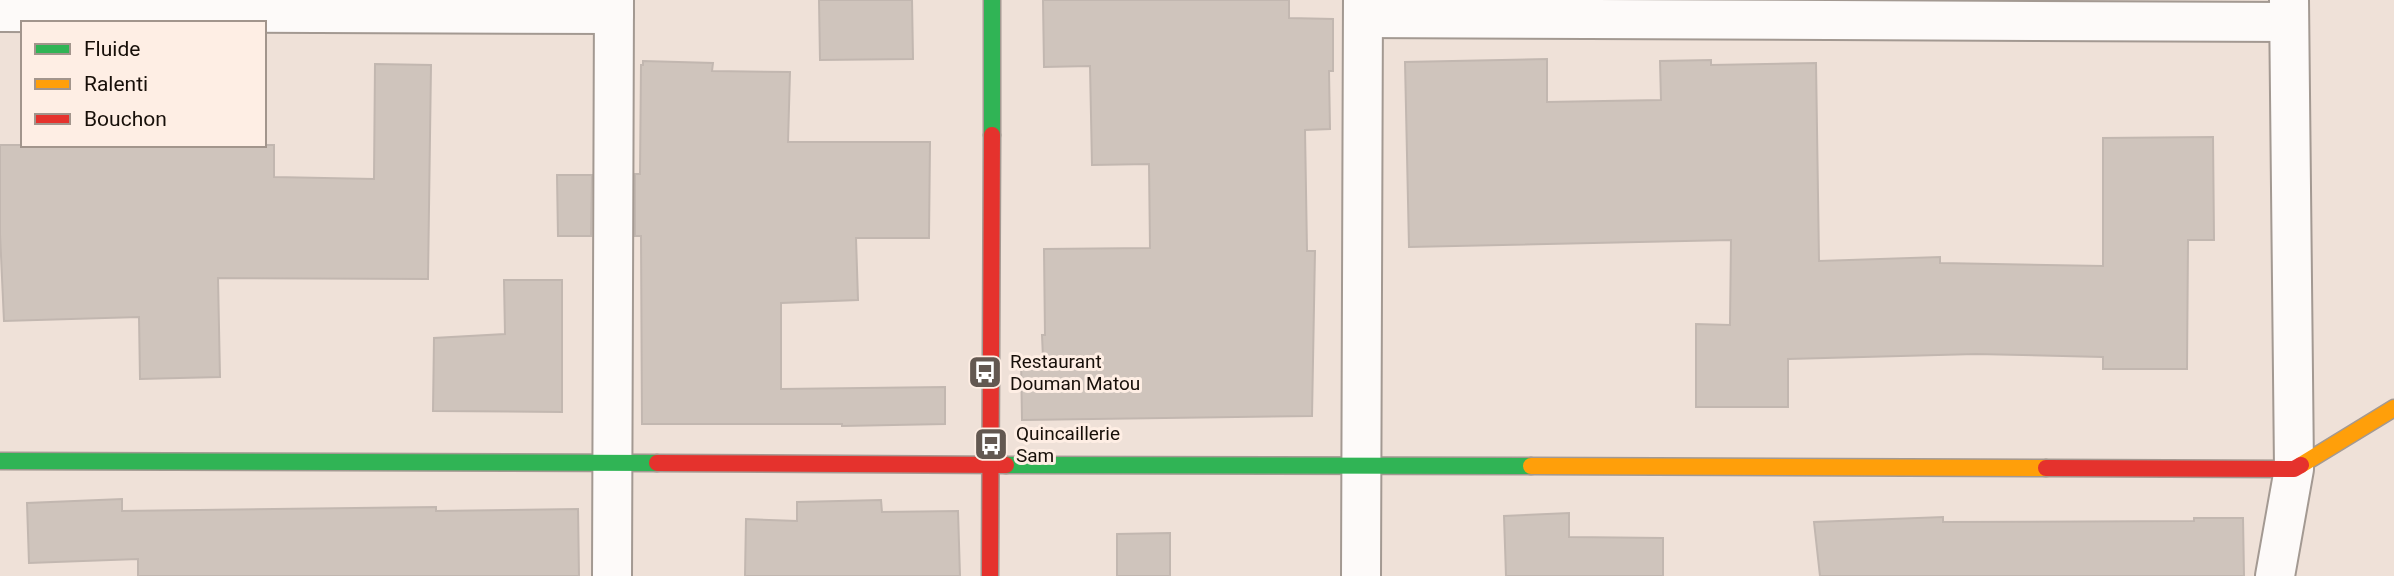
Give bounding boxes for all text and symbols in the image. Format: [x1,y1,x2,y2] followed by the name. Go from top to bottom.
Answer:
[21,21,266,147] legend
[84,37,140,61] text: Fluide
[84,72,148,96] text: Ralenti
[84,107,167,131] text: Bouchon
[1010,350,1140,395] place label: Restaurant Douman Matou
[966,353,1004,391] bus stop icon: Restaurant Douman Matou
[1016,422,1120,467] place label: Quincaillerie Sam
[972,425,1010,463] bus stop icon: Quincaillerie Sam

